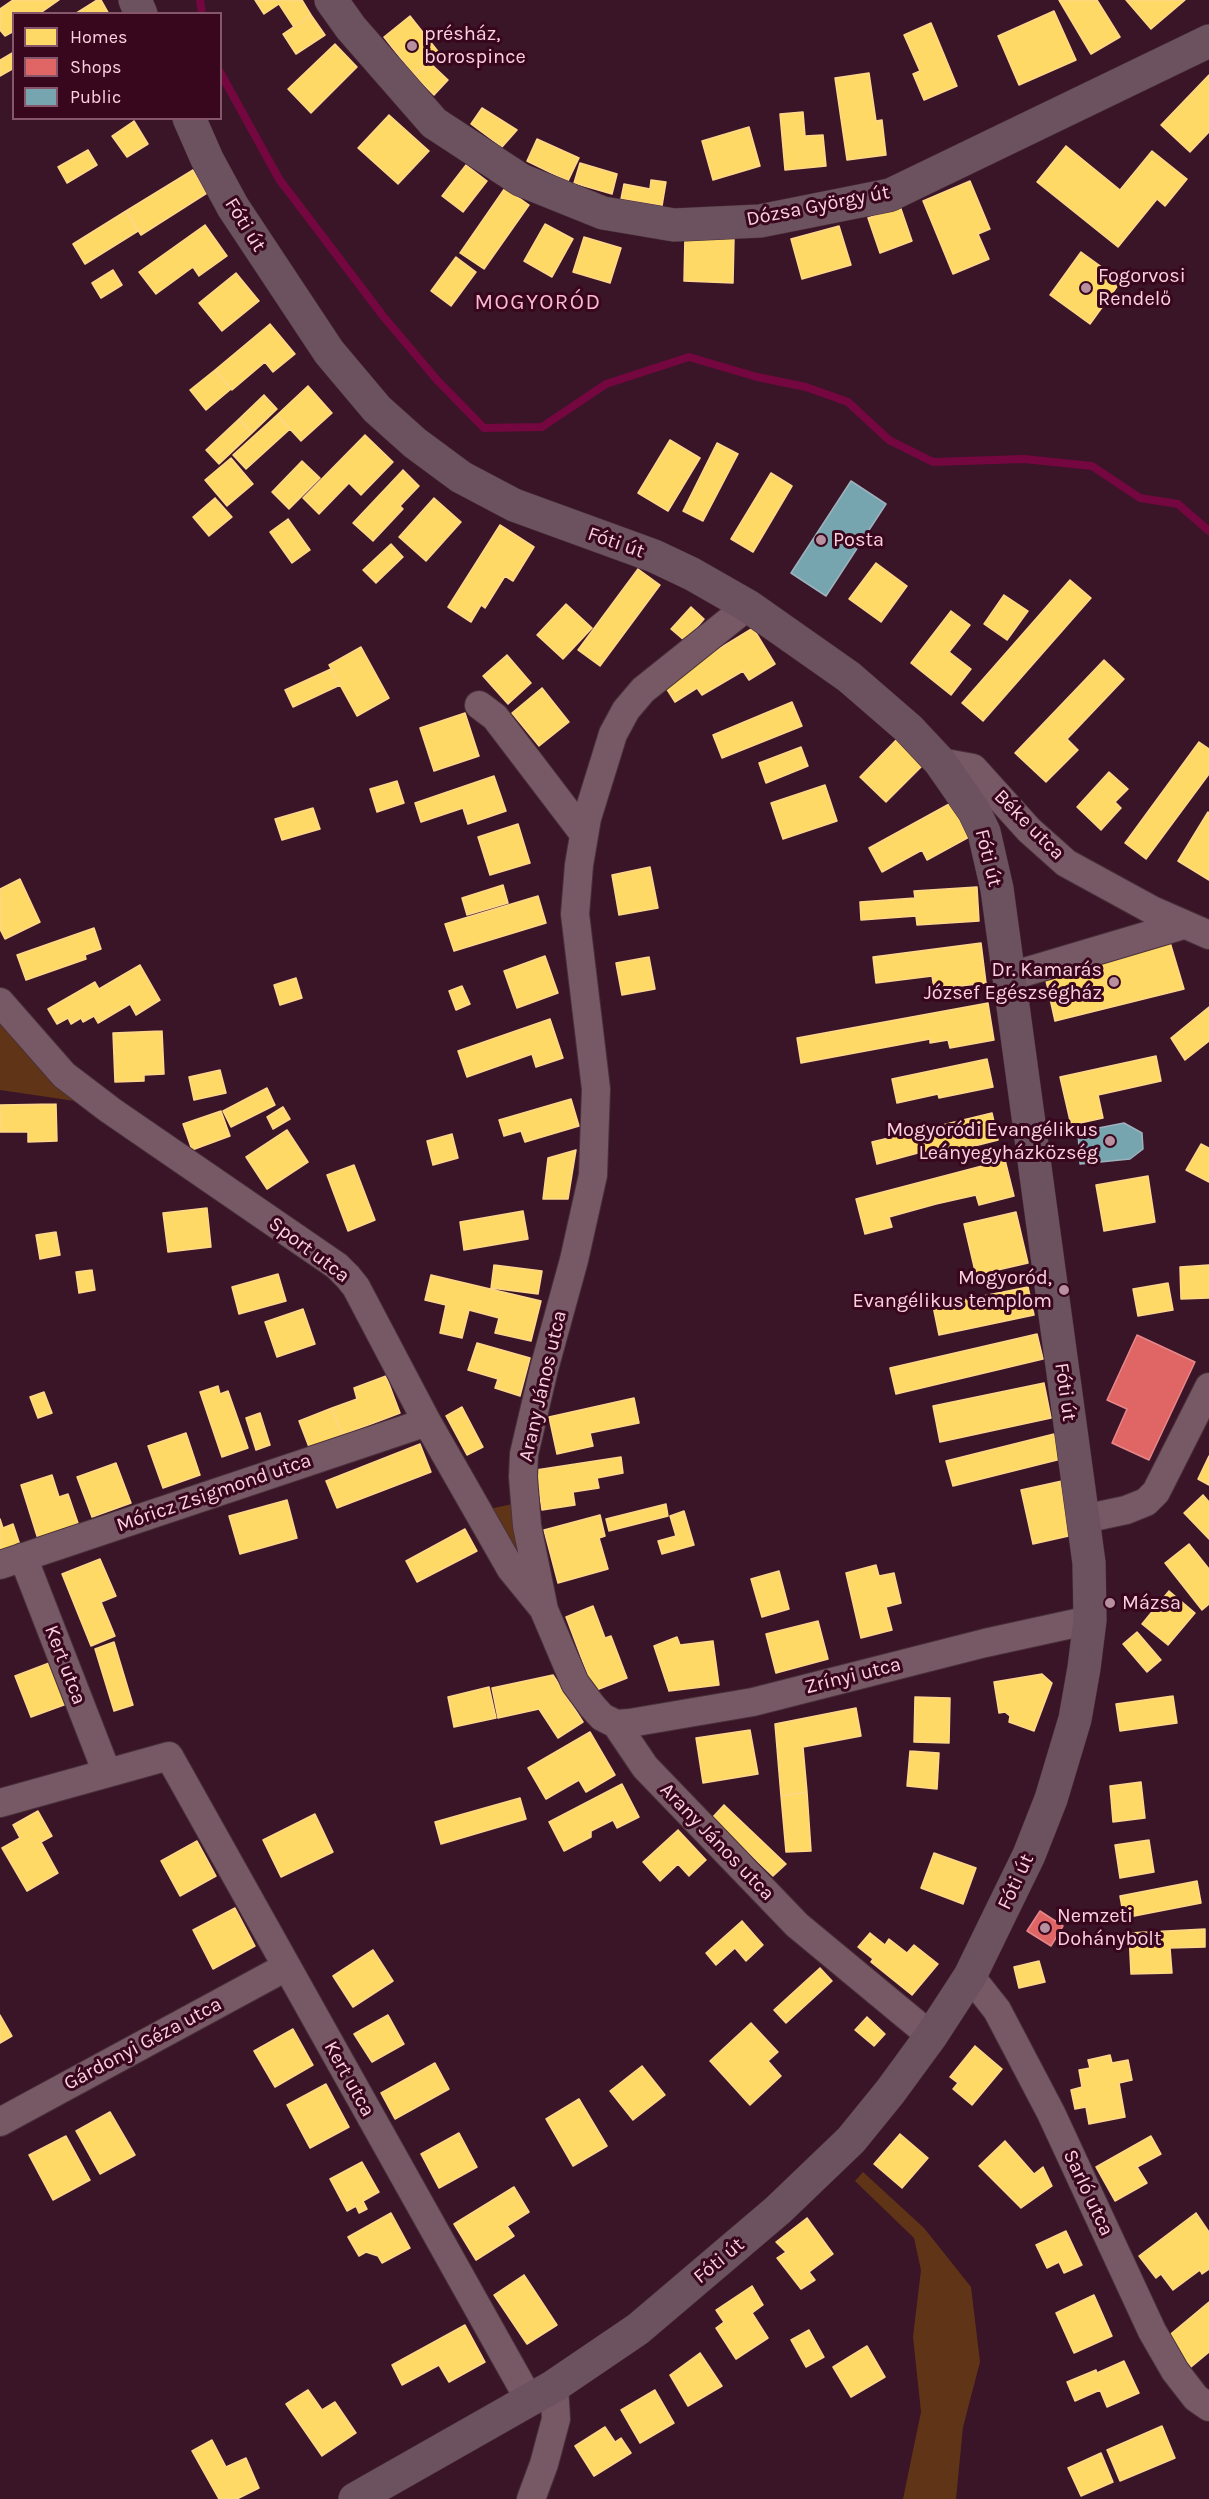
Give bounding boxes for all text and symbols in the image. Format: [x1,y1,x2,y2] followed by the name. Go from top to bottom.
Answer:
[12,12,222,120] legend
[424,22,526,69] place label: présház, borospince
[70,26,127,48] text: Homes
[405,39,419,53] marker: présház, borospince
[70,56,122,78] text: Shops
[70,86,121,108] text: Public
[744,180,892,232] street label: Dózsa György út
[219,194,271,256] street label: Fóti út
[1098,264,1186,311] place label: Fogorvosi Rendelő
[1079,281,1093,295] marker: Fogorvosi Rendelő
[474,290,602,316] district label: MOGYORÓD
[584,522,648,564] street label: Fóti út
[833,528,884,552] place label: Posta
[814,533,828,547] marker: Posta
[989,785,1069,865] street label: Béke utca
[969,827,1007,889] street label: Fóti út
[924,958,1102,1005] place label: Dr. Kamarás József Egészségház
[1107,975,1121,989] marker: Dr. Kamarás József Egészségház
[886,1118,1098,1165] place label: Mogyoródi Evangélikus Leányegyházközség
[1103,1134,1117,1148] marker: Mogyoródi Evangélikus Leányegyházközség
[264,1212,354,1288] street label: Sport utca
[852,1266,1052,1313] place label: Mogyoród, Evangélikus templom
[1057,1283,1071,1297] marker: Mogyoród, Evangélikus templom
[514,1308,572,1464] street label: Arany János utca
[1049,1361,1081,1423] street label: Fóti út
[113,1448,315,1538] street label: Móricz Zsigmond utca
[1122,1591,1181,1615] place label: Mázsa
[1103,1596,1117,1610] marker: Mázsa
[39,1622,91,1708] street label: Kert utca
[803,1652,903,1700] street label: Zrínyi utca
[655,1778,779,1906] street label: Arany János utca
[993,1850,1039,1914] street label: Fóti út
[1057,1904,1161,1951] place label: Nemzeti Dohánybolt
[1038,1921,1052,1935] marker: Nemzeti Dohánybolt
[60,1992,226,2096] street label: Gárdonyi Géza utca
[318,2037,380,2121] street label: Kert utca
[1058,2146,1118,2240] street label: Sarló utca
[689,2233,749,2289] street label: Fóti út

